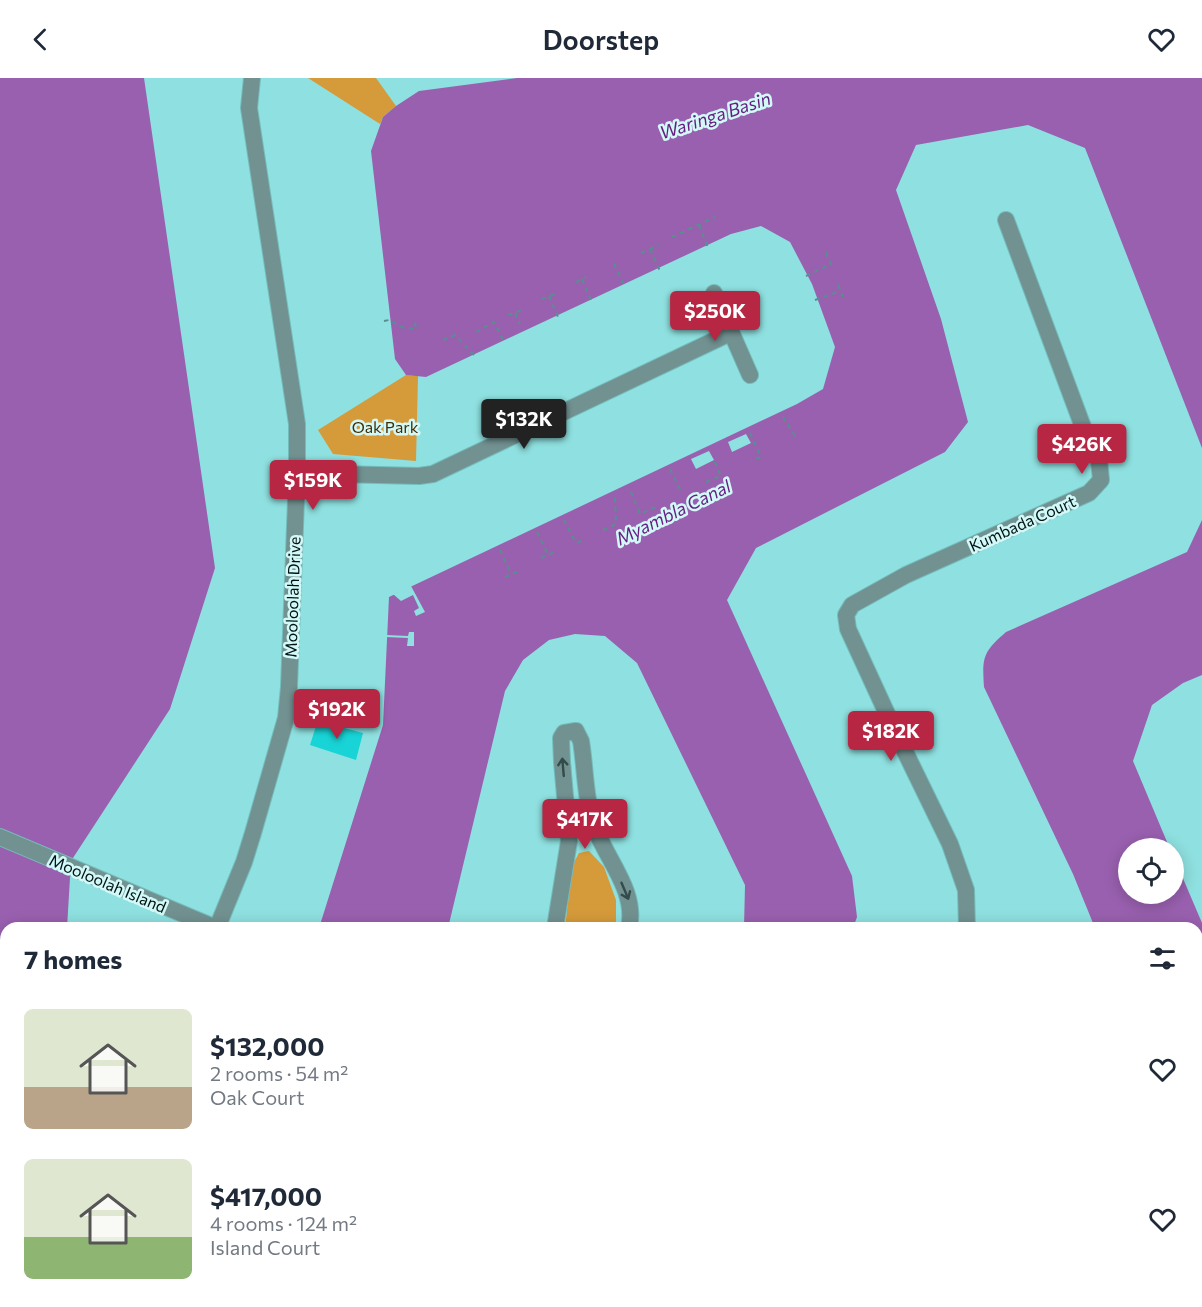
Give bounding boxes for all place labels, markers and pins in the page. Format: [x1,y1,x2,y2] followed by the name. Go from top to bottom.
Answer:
[673,291,757,342] pin: $250K
[482,399,566,450] pin: $132K
[1040,424,1124,475] pin: $426K
[271,460,355,511] pin: $159K
[295,689,379,740] pin: $192K
[849,711,933,762] pin: $182K
[543,799,627,850] pin: $417K

